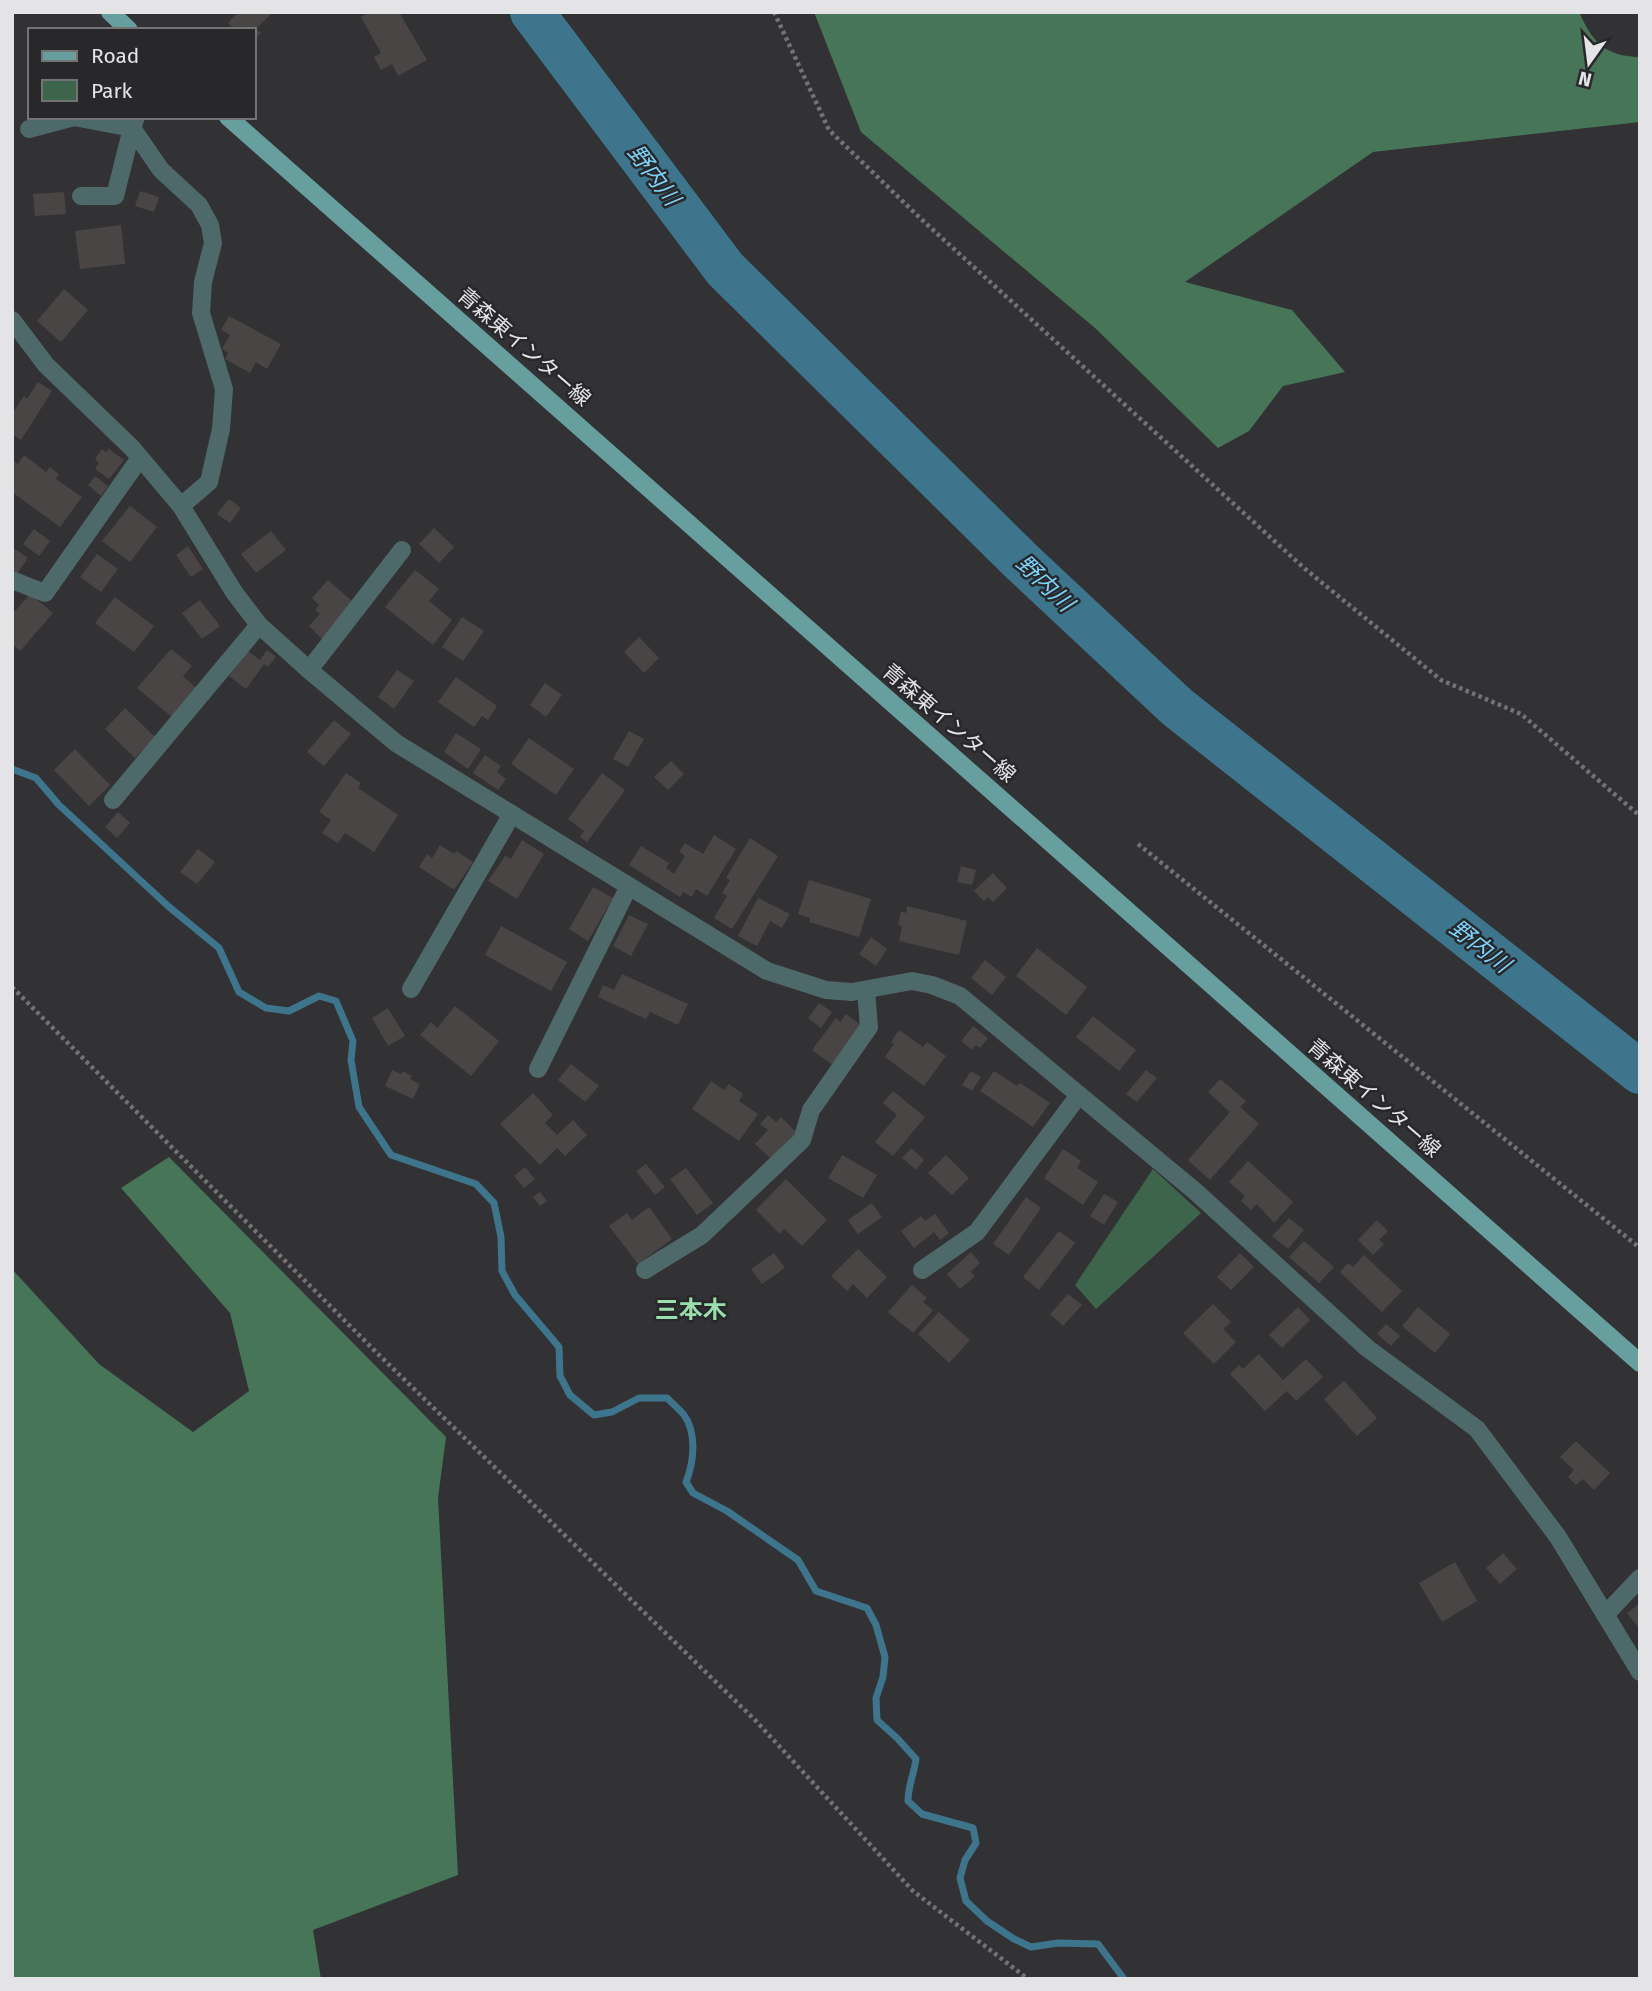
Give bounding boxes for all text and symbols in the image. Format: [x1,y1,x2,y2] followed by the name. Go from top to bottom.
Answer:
[28,28,256,119] legend
[1554,28,1624,98] north arrow
[91,43,139,69] text: Road
[1576,66,1594,92] text: N
[91,78,133,104] text: Park
[622,139,688,213] water label: 野内川
[452,282,596,412] street label: 青森東インター線
[1010,549,1082,619] water label: 野内川
[877,658,1021,788] street label: 青森東インター線
[1444,914,1518,980] water label: 野内川
[1302,1033,1446,1163] street label: 青森東インター線
[655,1296,727,1324] district label: 三本木

